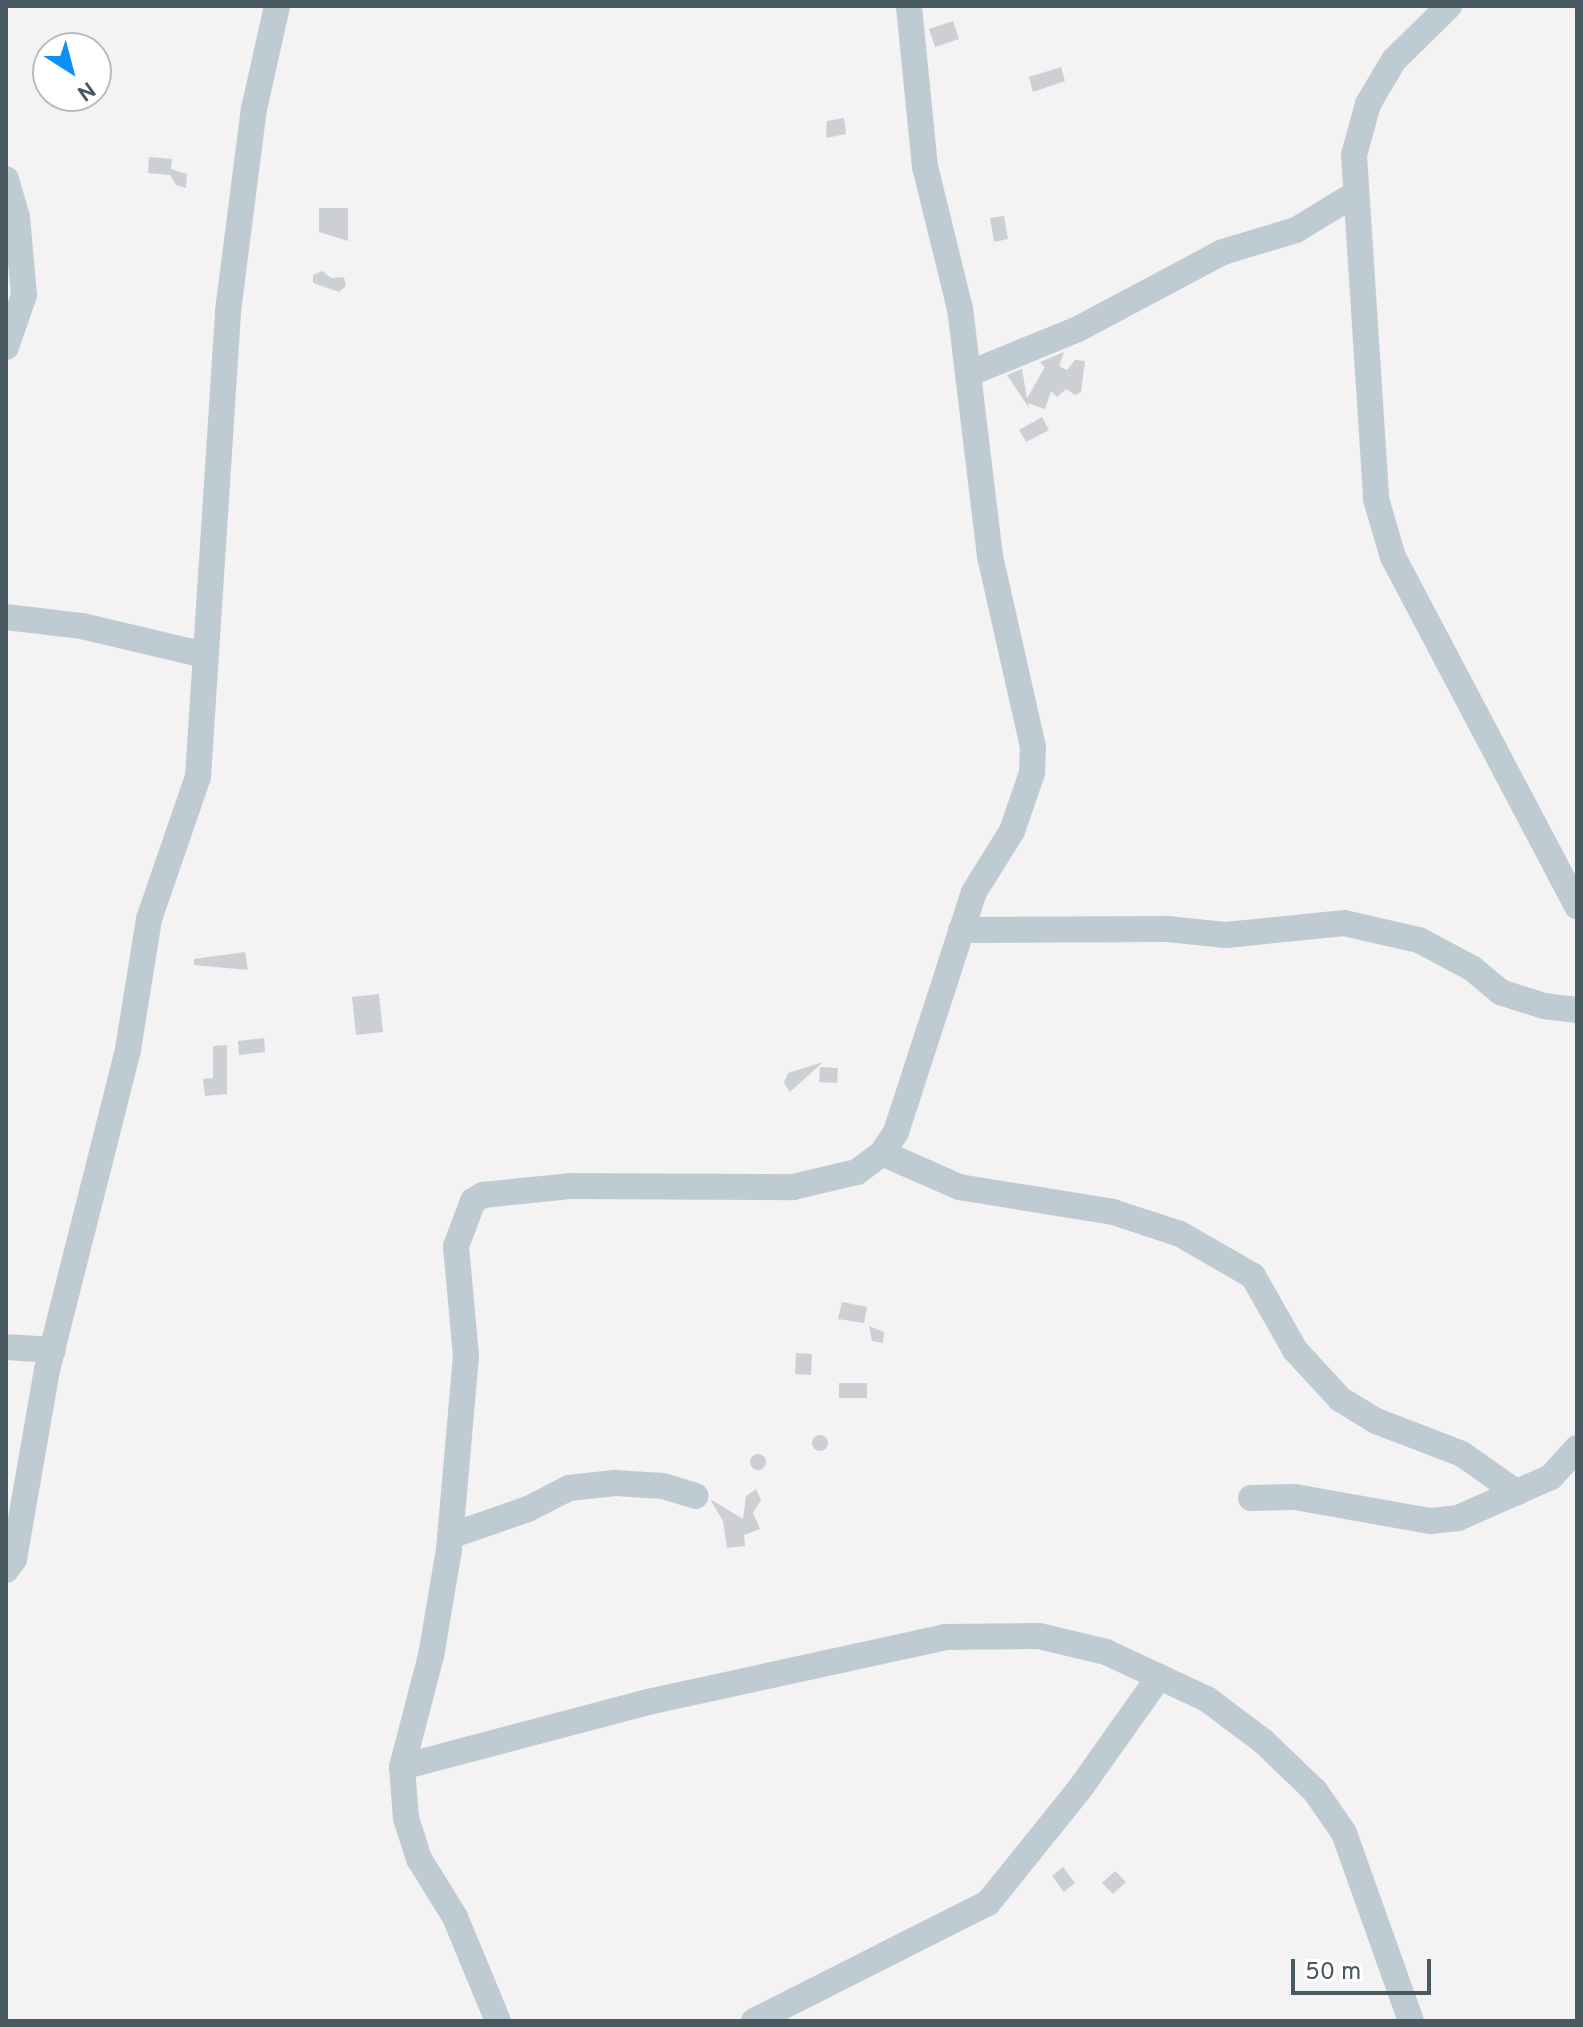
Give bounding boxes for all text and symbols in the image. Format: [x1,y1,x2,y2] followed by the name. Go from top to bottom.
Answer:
[32,32,112,112] north arrow
[71,75,100,106] text: N
[1295,1943,1435,1993] scale bar
[1305,1958,1361,1988] text: 50 m

